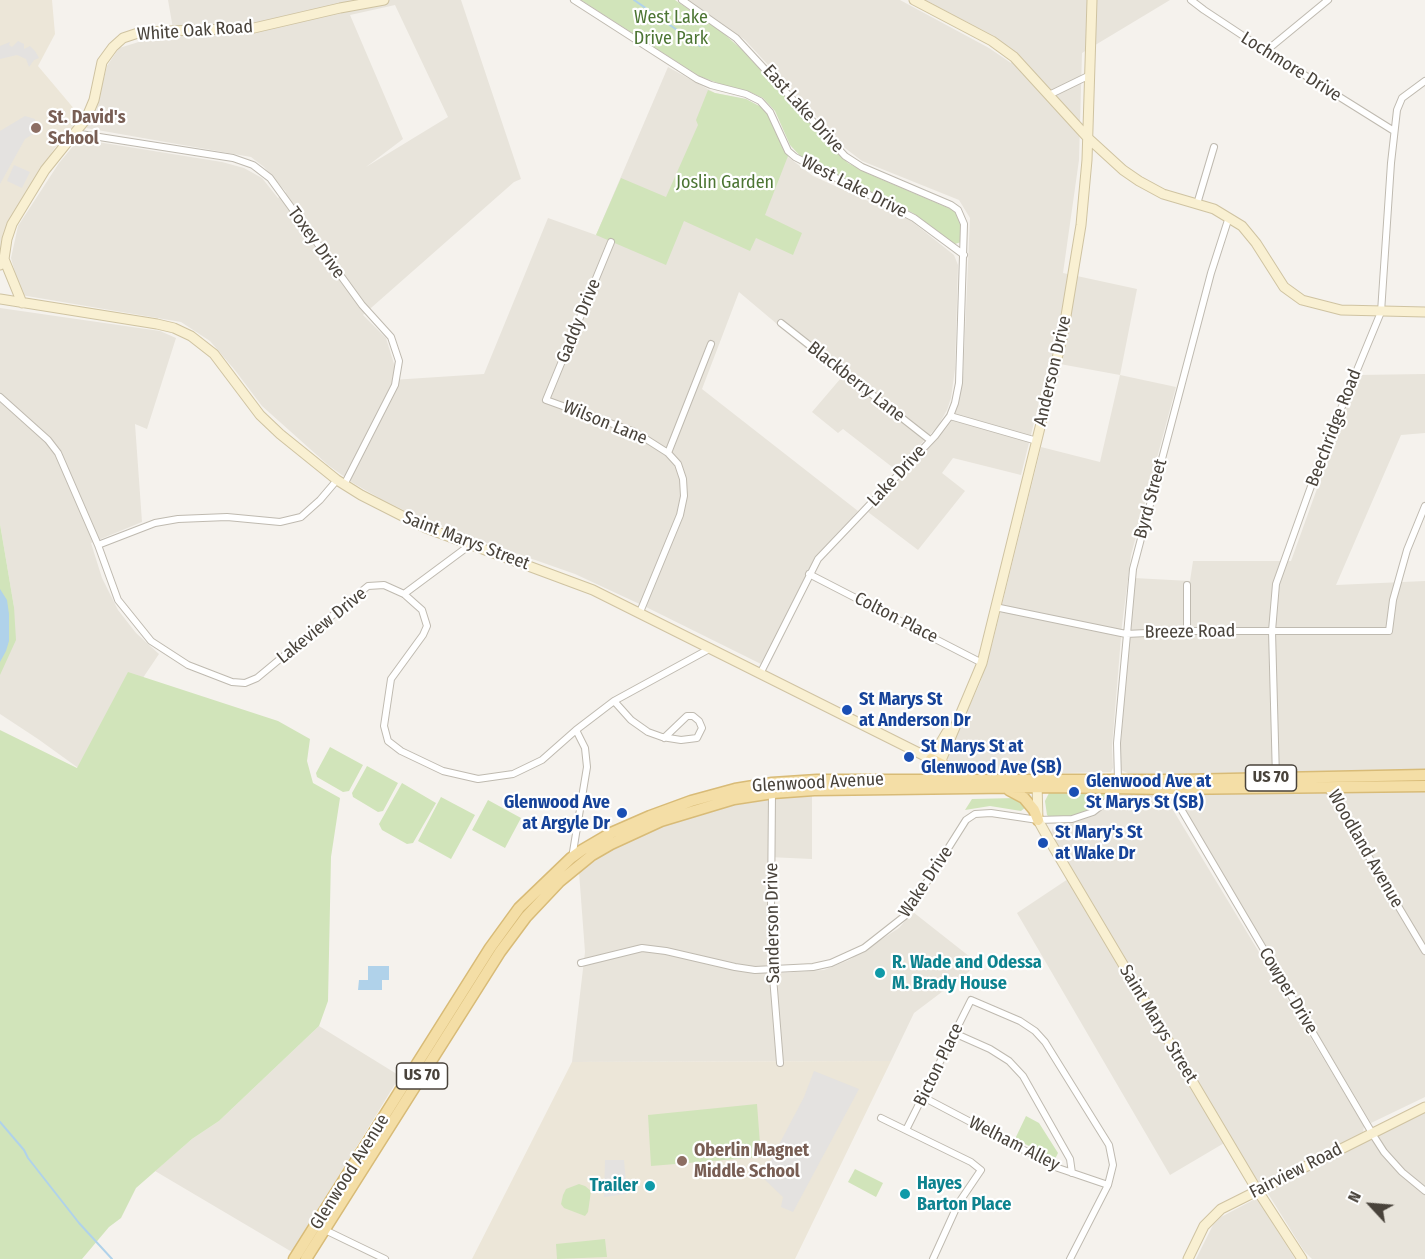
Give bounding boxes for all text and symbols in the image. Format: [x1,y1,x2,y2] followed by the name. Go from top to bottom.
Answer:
[634,7,708,50] park label: West Lake Drive Park
[136,16,254,46] street label: White Oak Road
[1237,27,1345,107] street label: Lochmore Drive
[758,61,848,157] street label: East Lake Drive
[48,107,126,150] place label: St. David's School
[29,121,43,135] marker: St. David's School
[797,151,911,223] street label: West Lake Drive
[676,172,774,194] park label: Joslin Garden
[283,203,349,283] street label: Toxey Drive
[552,276,606,366] street label: Gaddy Drive
[1030,314,1076,428] street label: Anderson Drive
[803,337,909,427] street label: Blackberry Lane
[1302,366,1366,490] street label: Beechridge Road
[560,396,650,450] street label: Wilson Lane
[863,441,931,511] street label: Lake Drive
[1130,457,1172,541] street label: Byrd Street
[400,507,532,575] street label: Saint Marys Street
[273,583,371,669] street label: Lakeview Drive
[851,588,941,648] street label: Colton Place
[1144,620,1236,644] street label: Breeze Road
[859,689,971,732] place label: St Marys St at Anderson Dr
[840,703,854,717] marker: St Marys St at Anderson Dr
[921,736,1061,778] place label: St Marys St at Glenwood Ave (SB)
[902,750,916,764] marker: St Marys St at Glenwood Ave (SB)
[1246,765,1296,791] road number: US 70
[752,769,884,797] street label: Glenwood Avenue
[1086,771,1211,814] place label: Glenwood Ave at St Marys St (SB)
[1067,785,1081,799] marker: Glenwood Ave at St Marys St (SB)
[1322,786,1408,912] street label: Woodland Avenue
[504,792,610,834] place label: Glenwood Ave at Argyle Dr
[615,806,629,820] marker: Glenwood Ave at Argyle Dr
[1055,822,1143,864] place label: St Mary's St at Wake Dr
[1036,836,1050,850] marker: St Mary's St at Wake Dr
[894,842,958,922] street label: Wake Drive
[761,862,785,984] street label: Sanderson Drive
[1254,944,1322,1038] street label: Cowper Drive
[892,952,1042,994] place label: R. Wade and Odessa M. Brady House
[1114,961,1202,1087] street label: Saint Marys Street
[873,966,887,980] marker: R. Wade and Odessa M. Brady House
[910,1020,968,1110] street label: Bicton Place
[396,1063,448,1089] road number: US 70
[306,1110,394,1234] street label: Glenwood Avenue
[965,1112,1063,1176] street label: Welham Alley
[1246,1138,1346,1204] street label: Fairview Road
[694,1140,809,1182] place label: Oberlin Magnet Middle School
[675,1154,689,1168] marker: Oberlin Magnet Middle School
[917,1173,1011,1216] place label: Hayes Barton Place
[590,1175,638,1197] place label: Trailer
[1341,1175,1401,1235] north arrow
[643,1179,657,1193] marker: Trailer
[898,1187,912,1201] marker: Hayes Barton Place
[1344,1188,1365,1205] text: N

